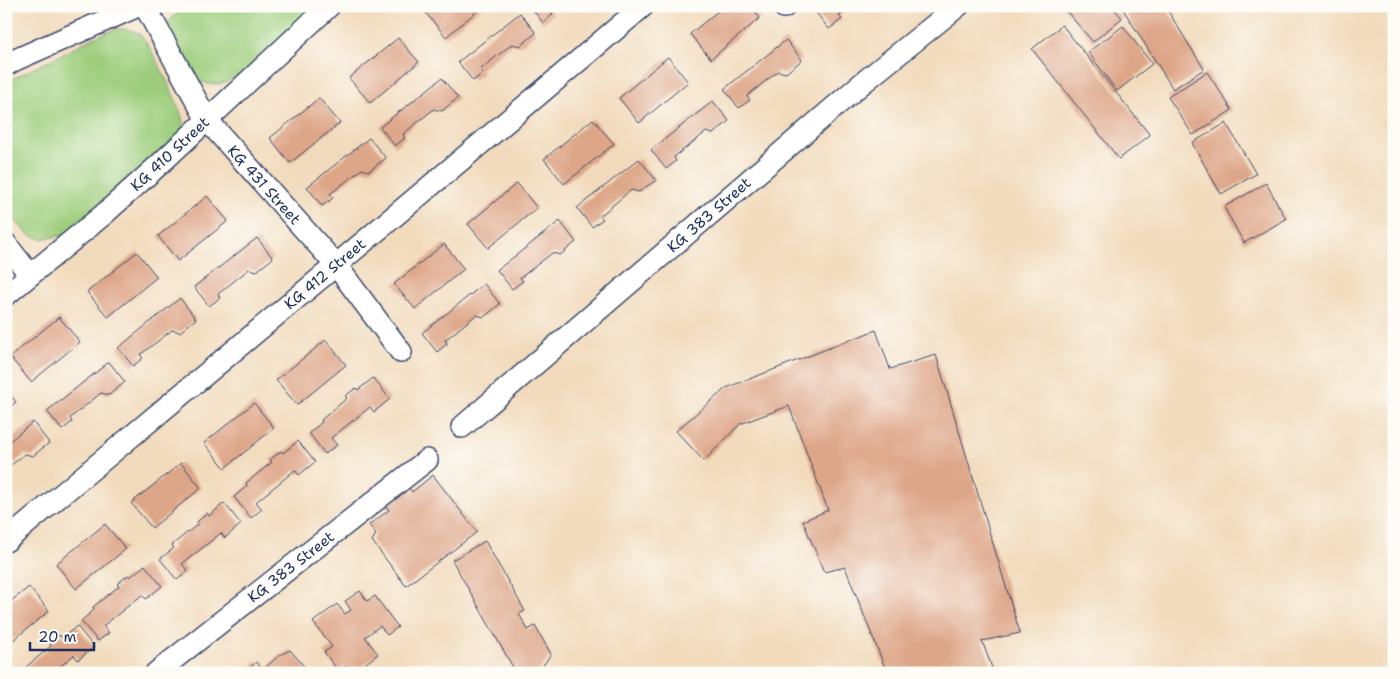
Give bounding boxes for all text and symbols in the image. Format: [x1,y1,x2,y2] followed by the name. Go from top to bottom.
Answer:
[126,112,214,196] street label: KG 410 Street
[223,141,305,229] street label: KG 431 Street
[663,173,755,257] street label: KG 383 Street
[280,234,370,314] street label: KG 412 Street
[243,527,339,607] street label: KG 383 Street
[30,619,94,651] scale bar
[38,627,77,647] text: 20 m

